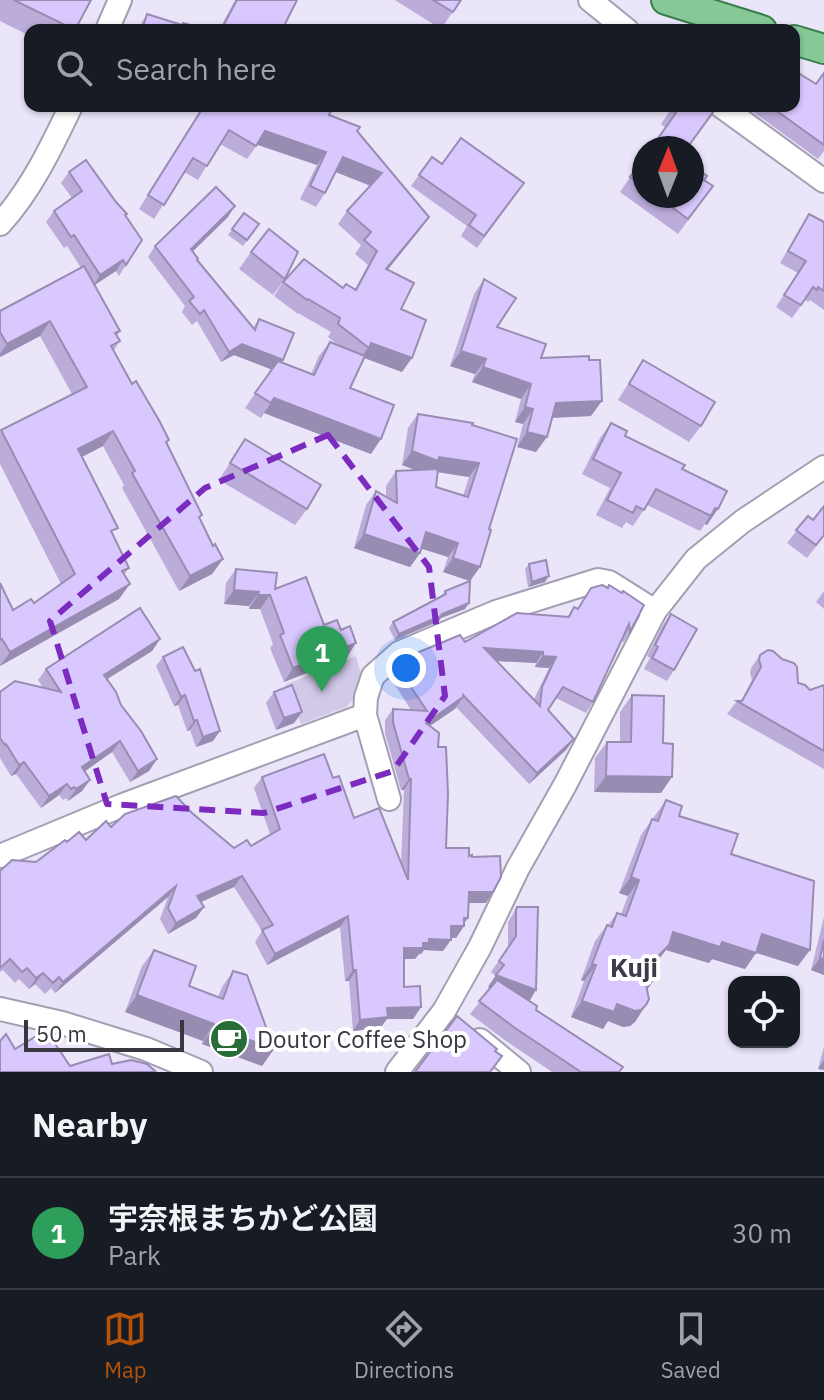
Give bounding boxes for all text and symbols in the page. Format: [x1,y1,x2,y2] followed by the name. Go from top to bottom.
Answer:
[24,24,800,112] search box
[52,46,96,90] icon: search
[116,49,277,88] text: Search here
[632,136,704,208] north arrow
[296,626,348,692] pin: 1
[386,648,426,688] your location
[610,950,658,984] district label: Kuji
[728,976,800,1048] map controls
[728,976,800,1048] button: locate
[24,1016,184,1052] scale bar
[208,1018,250,1060] cafe icon: Doutor Coffee Shop
[36,1019,87,1048] text: 50 m
[257,1023,467,1055] place label: Doutor Coffee Shop
[32,1102,147,1146] text: Nearby
[108,1198,378,1237] text: 宇奈根まちかど公園
[50,1216,66,1250] text: 1
[732,1216,792,1250] text: 30 m
[108,1238,161,1272] text: Park
[103,1307,147,1384] tab: Map
[354,1307,454,1384] tab: Directions
[661,1307,721,1384] tab: Saved

